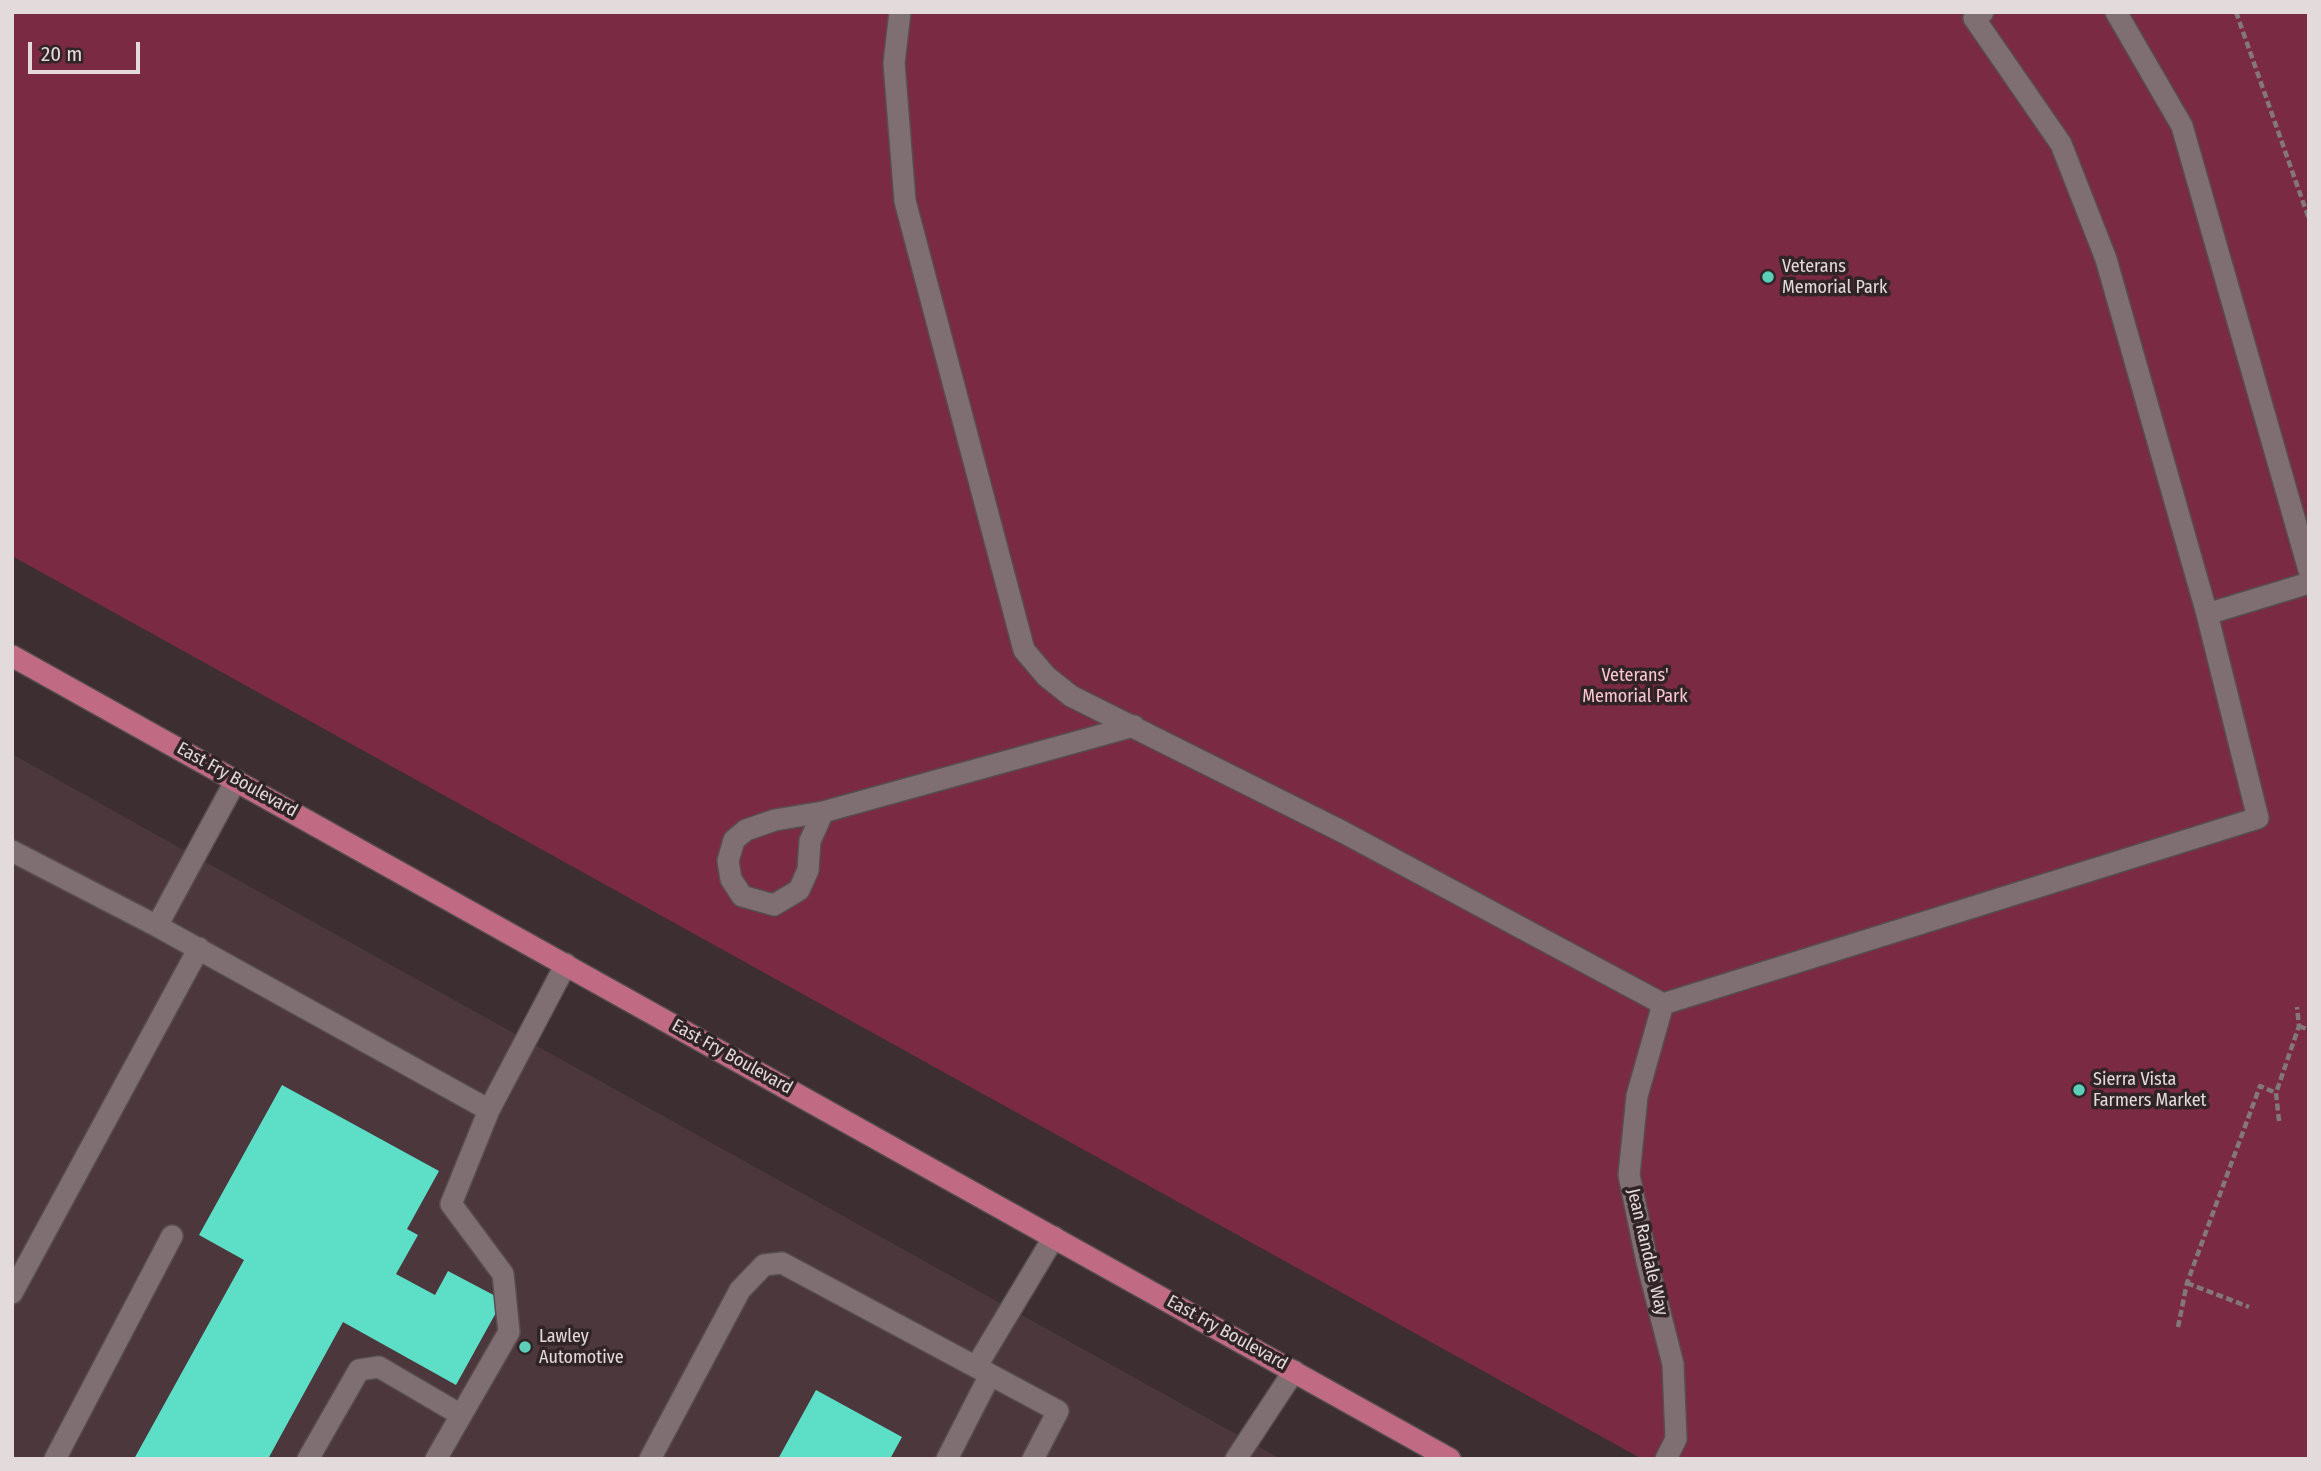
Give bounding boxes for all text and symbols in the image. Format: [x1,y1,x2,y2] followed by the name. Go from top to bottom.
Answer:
[32,28,144,72] scale bar
[41,41,82,67] text: 20 m
[1782,256,1887,298] place label: Veterans Memorial Park
[1760,269,1776,285] marker: Veterans Memorial Park
[1582,665,1688,708] park label: Veterans' Memorial Park
[173,738,301,822] street label: East Fry Boulevard
[668,1015,796,1099] street label: East Fry Boulevard
[2093,1069,2206,1112] place label: Sierra Vista Farmers Market
[2071,1082,2087,1098] marker: Sierra Vista Farmers Market
[1622,1186,1672,1318] street label: Jean Randale Way
[1163,1291,1291,1375] street label: East Fry Boulevard
[539,1326,624,1368] place label: Lawley Automotive
[517,1339,533,1355] marker: Lawley Automotive

